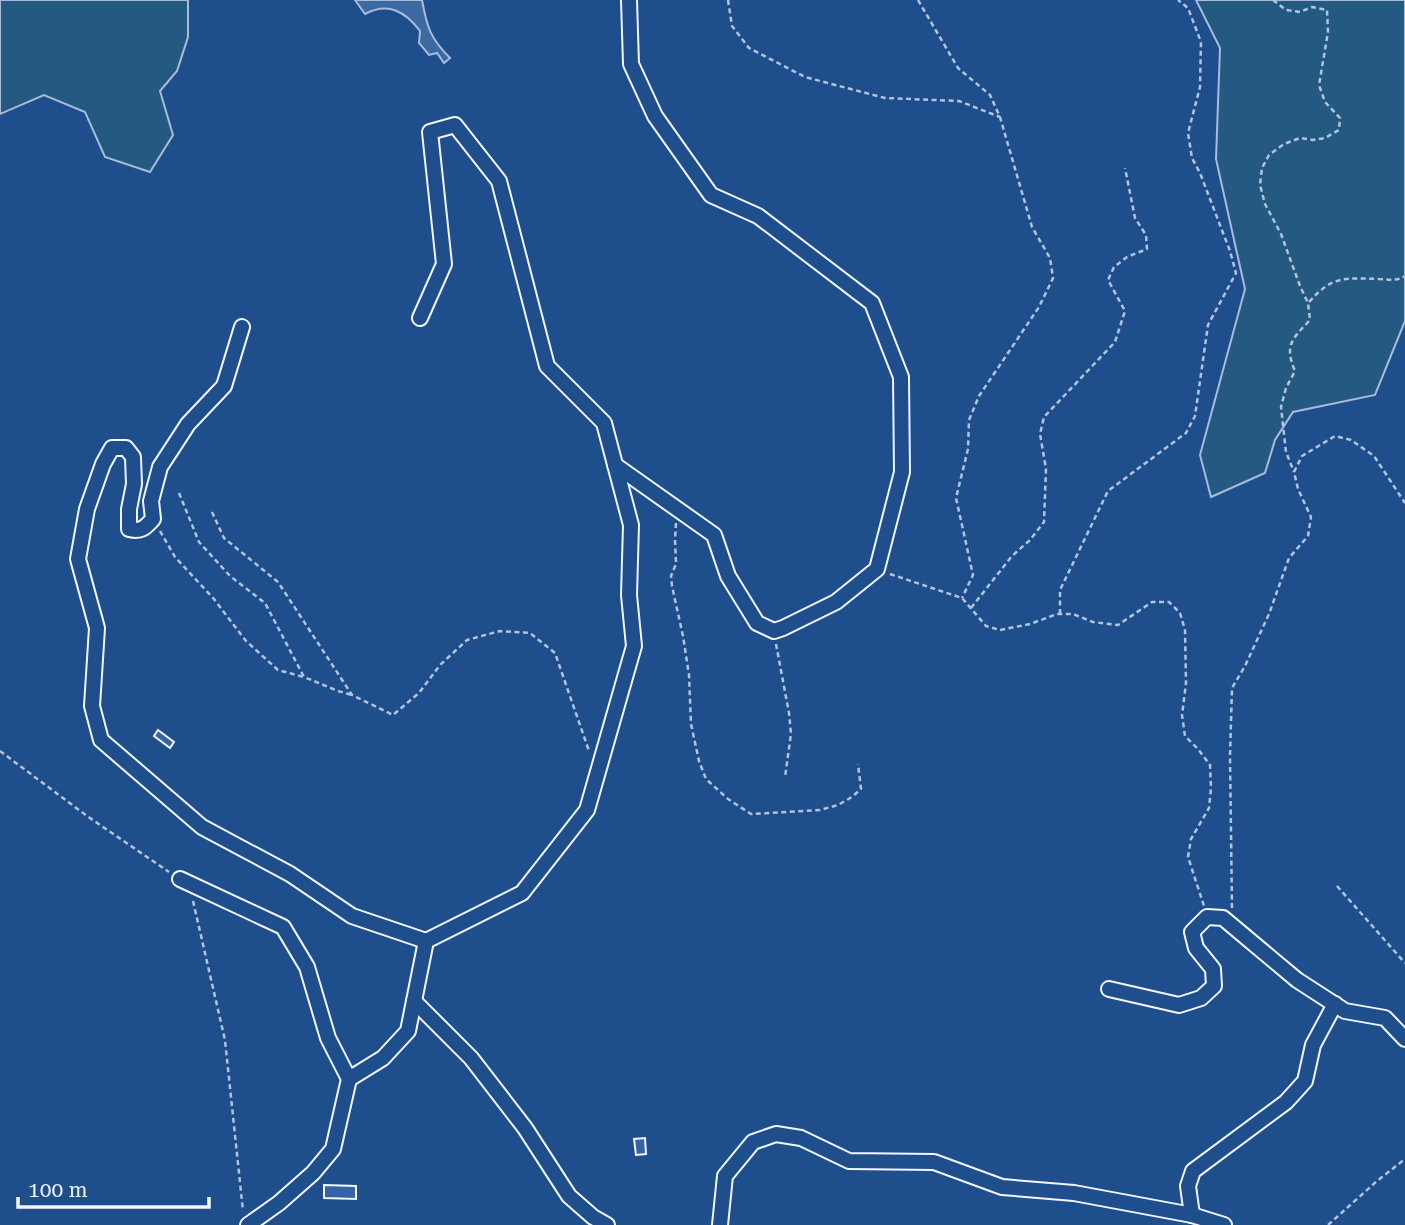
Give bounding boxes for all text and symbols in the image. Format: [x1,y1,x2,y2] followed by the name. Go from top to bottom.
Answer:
[18,1166,208,1210] scale bar
[28,1178,88,1202] text: 100 m

